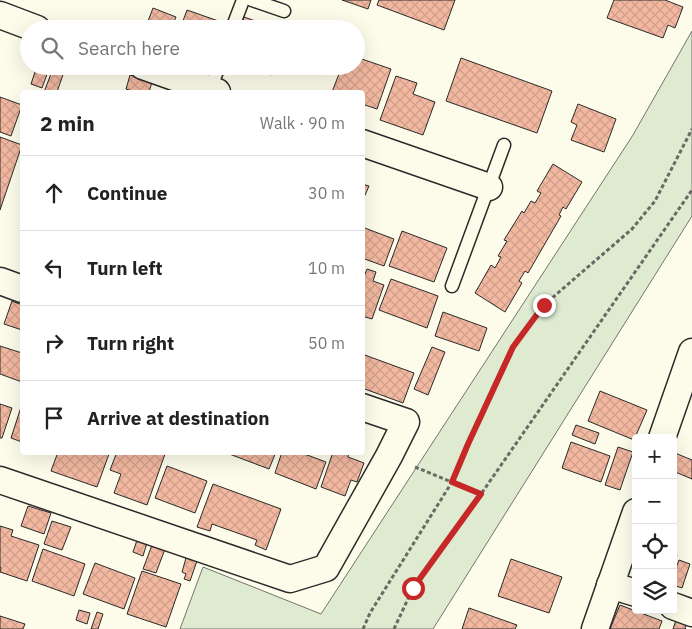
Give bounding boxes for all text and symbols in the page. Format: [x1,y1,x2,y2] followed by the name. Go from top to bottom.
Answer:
[20,20,365,75] search box
[38,34,66,62] icon: search
[78,36,180,60] text: Search here
[40,109,95,137] text: 2 min
[260,113,345,133] text: Walk · 90 m
[40,179,68,207] icon: ahead
[87,181,167,205] text: Continue
[308,183,345,203] text: 30 m
[40,254,68,282] icon: left
[87,256,163,280] text: Turn left
[308,258,345,278] text: 10 m
[533,294,556,317] route end
[40,329,68,357] icon: right
[87,331,174,355] text: Turn right
[308,333,345,353] text: 50 m
[40,404,68,432] icon: arrive
[87,406,270,430] text: Arrive at destination
[632,434,677,614] map controls
[632,434,677,479] button: +
[632,479,677,524] button: −
[632,524,677,569] button: locate
[632,569,677,614] button: layers
[402,577,425,600] route start

